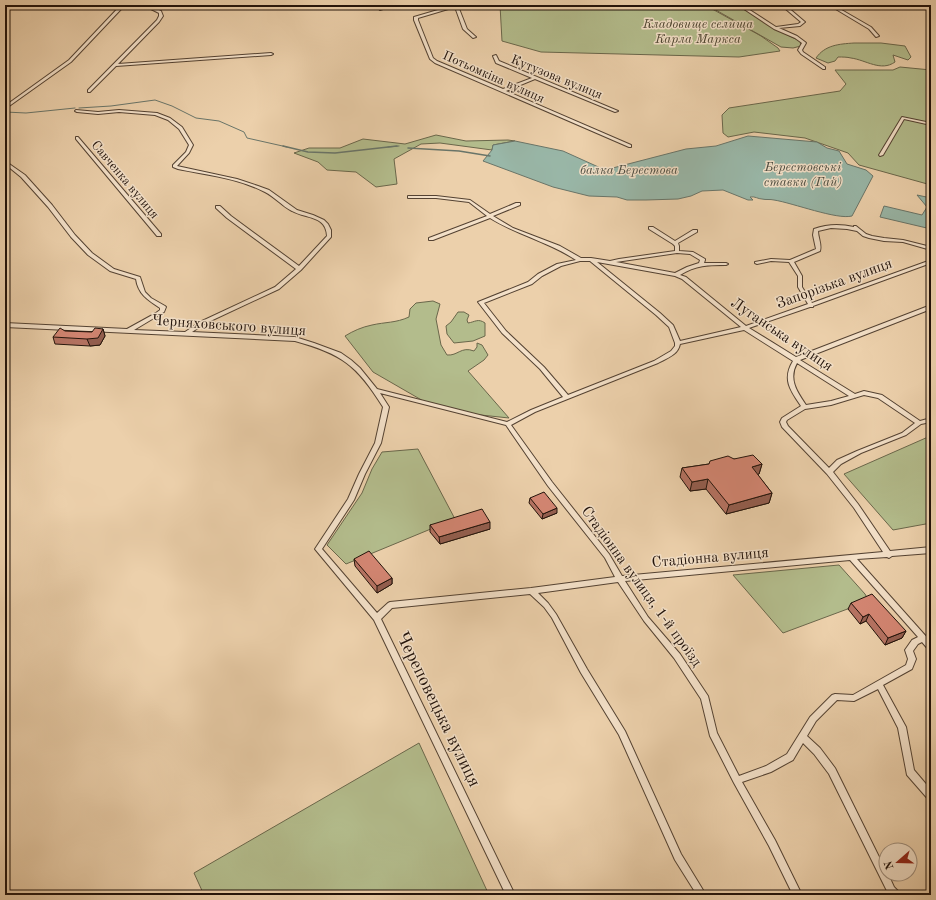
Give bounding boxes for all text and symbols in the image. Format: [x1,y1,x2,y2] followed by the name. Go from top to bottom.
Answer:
[642,18,753,46] park label: Кладовище селища Карла Маркса
[441,49,546,106] street label: Потьомкіна вулиця
[509,53,604,102] street label: Кутузова вулиця
[89,138,161,222] street label: Савченка вулиця
[764,161,842,189] water label: Берестовські ставки (Гай)
[580,164,678,177] water label: балка Берестова
[775,256,895,312] street label: Запорізька вулиця
[728,296,835,375] street label: Луганська вулиця
[151,314,307,339] street label: Черняховського вулиця
[578,504,704,670] street label: Стадіонна вулиця, 1-й проїзд
[651,546,769,571] street label: Стадіонна вулиця
[393,629,483,790] street label: Череповецька вулиця
[878,842,918,882] north arrow
[883,859,897,871] text: N

